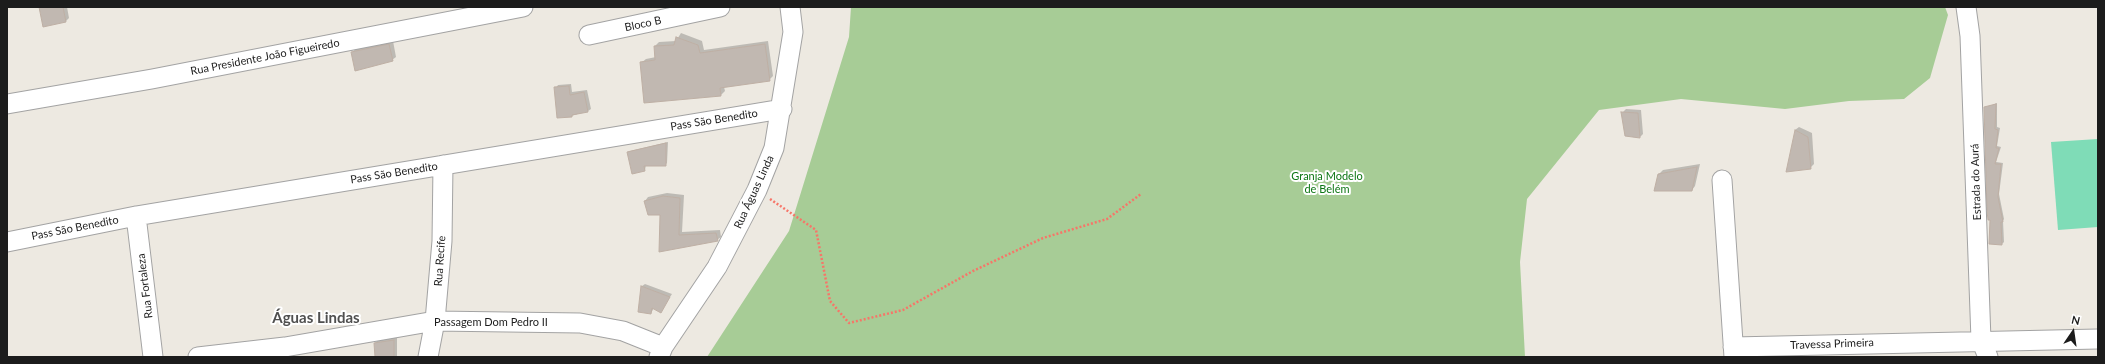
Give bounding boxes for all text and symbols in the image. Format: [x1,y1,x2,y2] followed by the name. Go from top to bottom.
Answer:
[623,14,663,34] street label: Bloco B
[189,36,341,78] street label: Rua Presidente João Figueiredo
[669,107,759,133] street label: Pass São Benedito
[1968,143,1984,221] street label: Estrada do Aurá
[731,153,777,231] street label: Rua Águas Linda
[349,160,439,186] street label: Pass São Benedito
[1291,169,1363,195] park label: Granja Modelo de Belém
[30,213,120,243] street label: Pass São Benedito
[432,235,448,287] street label: Rua Recife
[134,253,156,319] street label: Rua Fortaleza
[272,309,360,327] district label: Águas Lindas
[2053,312,2093,352] north arrow
[2070,313,2081,327] text: N
[434,315,548,329] street label: Passagem Dom Pedro II
[1790,336,1874,352] street label: Travessa Primeira

